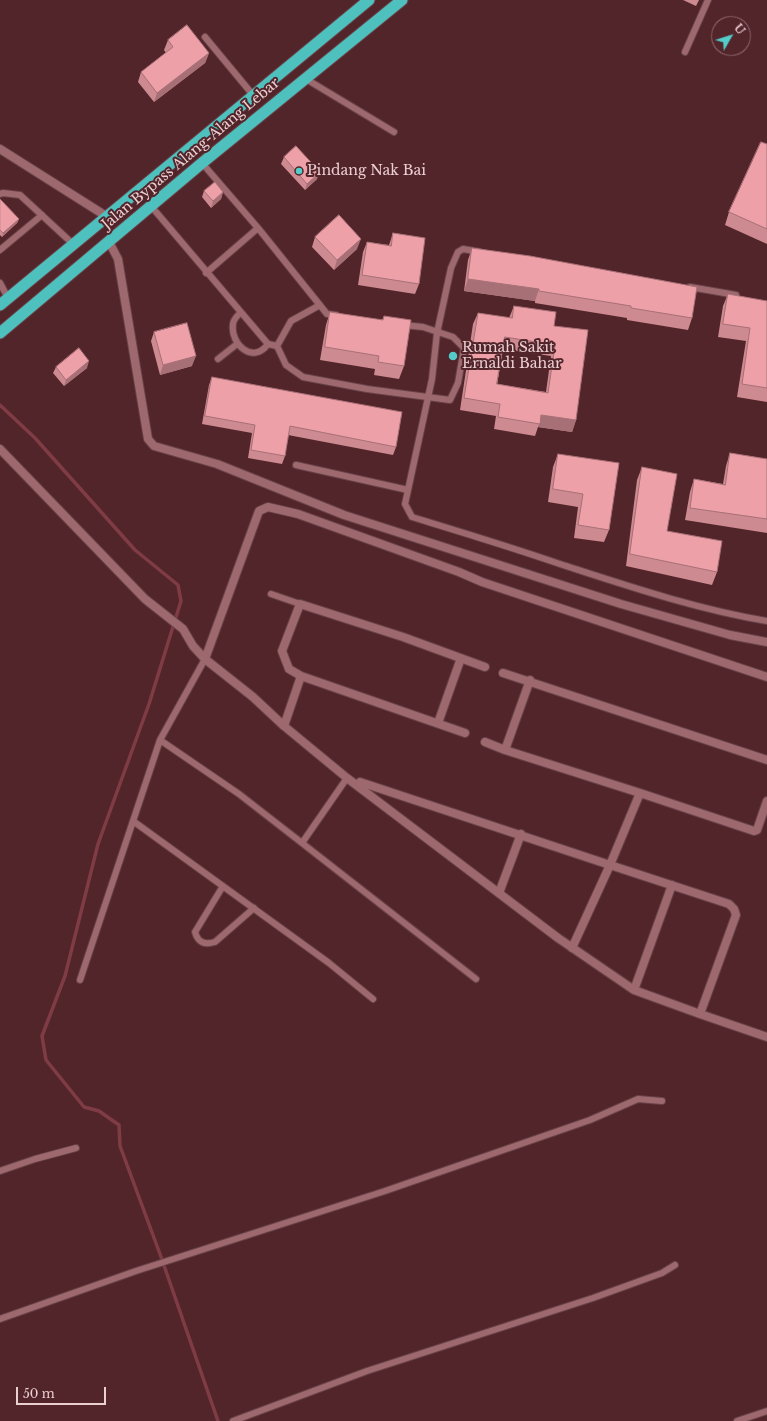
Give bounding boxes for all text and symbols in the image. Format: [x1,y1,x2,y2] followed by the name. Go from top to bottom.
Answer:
[711,16,751,56] north arrow
[731,21,748,37] text: U
[99,75,283,233] street label: Jalan Bypass Alang-Alang Lebar
[307,163,426,179] place label: Pindang Nak Bai
[294,166,304,176] marker: Pindang Nak Bai
[462,340,562,372] place label: Rumah Sakit Ernaldi Bahar
[447,350,459,362] marker: Rumah Sakit Ernaldi Bahar
[18,1379,108,1405] scale bar
[23,1386,55,1401] text: 50 m

